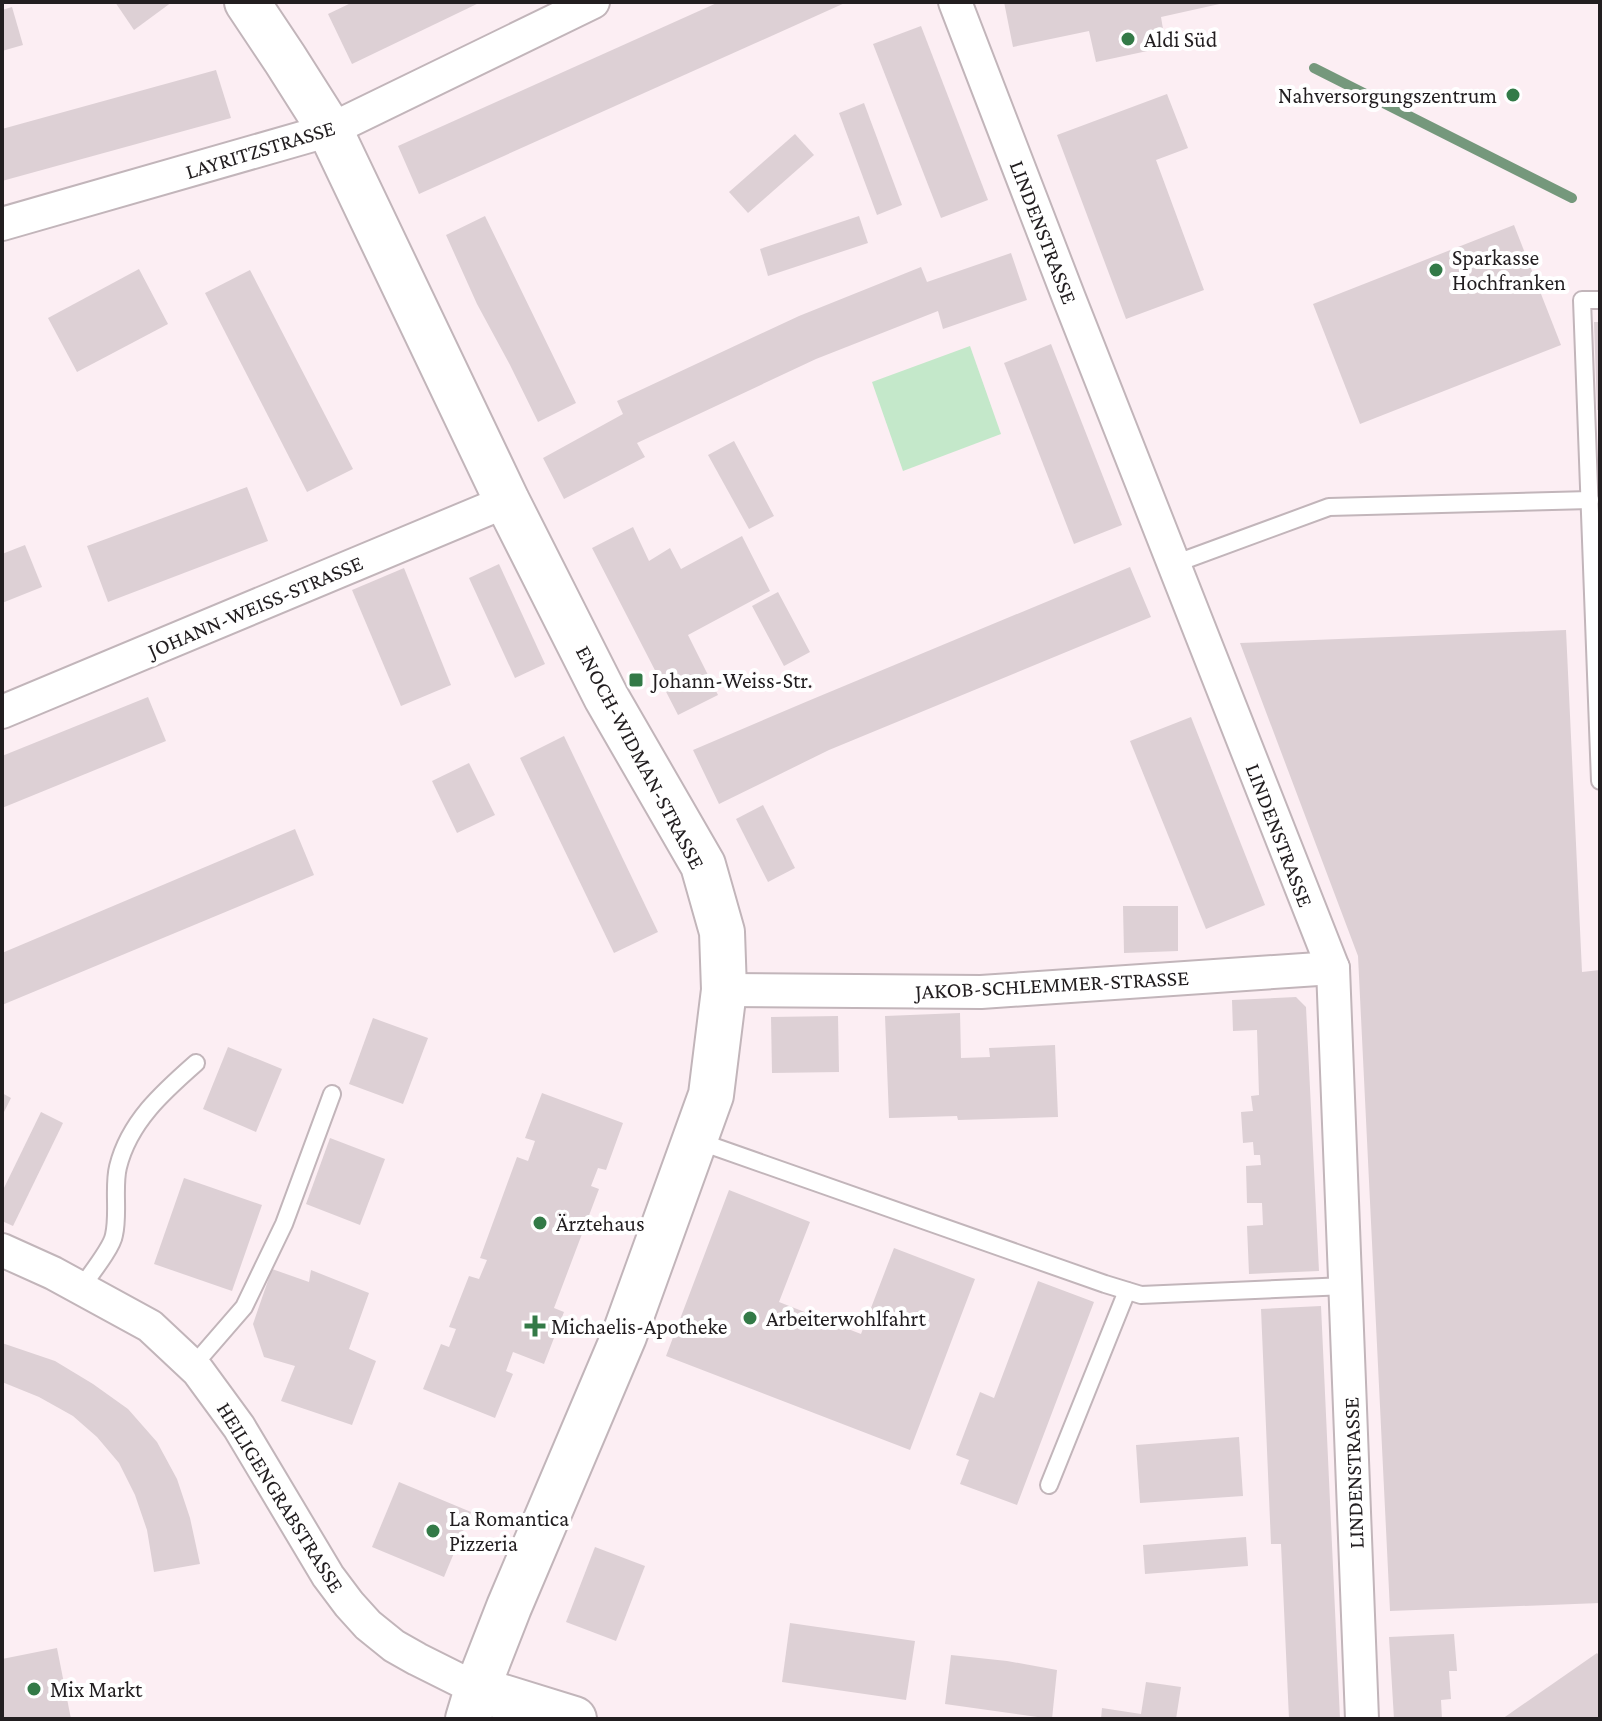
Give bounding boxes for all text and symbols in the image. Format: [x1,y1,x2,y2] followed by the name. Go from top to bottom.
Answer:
[1144,27,1218,52] place label: Aldi Süd
[1119,30,1137,48] marker: Aldi Süd
[1278,83,1497,108] place label: Nahversorgungszentrum
[1504,86,1522,104] marker: Nahversorgungszentrum
[182,115,338,184] street label: LAYRITZSTRASSE
[1005,157,1082,308] street label: LINDENSTRASSE
[1452,245,1566,295] place label: Sparkasse Hochfranken
[1427,261,1445,279] marker: Sparkasse Hochfranken
[142,550,366,664] street label: JOHANN-WEISS-STRASSE
[571,641,710,873] street label: ENOCH-WIDMAN-STRASSE
[650,668,813,693] place label: Johann-Weiss-Str.
[627,671,645,689] marker: Johann-Weiss-Str.
[1241,760,1318,911] street label: LINDENSTRASSE
[912,965,1190,1004] street label: JAKOB-SCHLEMMER-STRASSE
[556,1211,645,1236] place label: Ärztehaus
[531,1214,549,1232] marker: Ärztehaus
[766,1306,926,1331] place label: Arbeiterwohlfahrt
[741,1309,759,1327] marker: Arbeiterwohlfahrt
[551,1314,728,1339] place label: Michaelis-Apotheke
[526,1317,544,1335] marker: Michaelis-Apotheke
[212,1397,349,1597] street label: HEILIGENGRABSTRASSE
[1338,1397,1369,1549] street label: LINDENSTRASSE
[449,1506,569,1556] place label: La Romantica Pizzeria
[424,1522,442,1540] marker: La Romantica Pizzeria
[50,1677,143,1702] place label: Mix Markt
[25,1680,43,1698] marker: Mix Markt

